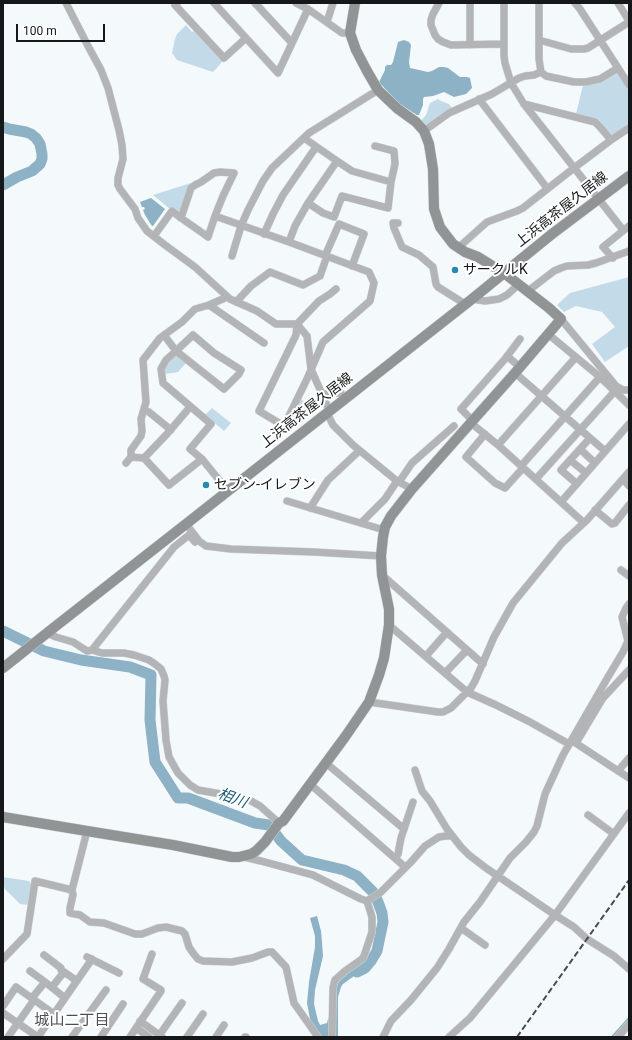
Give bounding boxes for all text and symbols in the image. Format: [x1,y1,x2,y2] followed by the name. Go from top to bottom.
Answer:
[18,16,107,42] scale bar
[23,24,57,38] text: 100 m
[513,169,611,251] street label: 上浜高茶屋久居線
[463,262,528,278] place label: サークルK
[450,265,460,275] marker: サークルK
[258,370,356,452] street label: 上浜高茶屋久居線
[214,477,316,493] place label: セブン-イレブン
[201,480,211,490] marker: セブン-イレブン
[215,785,249,813] water label: 相川
[35,1012,109,1030] district label: 城山二丁目

